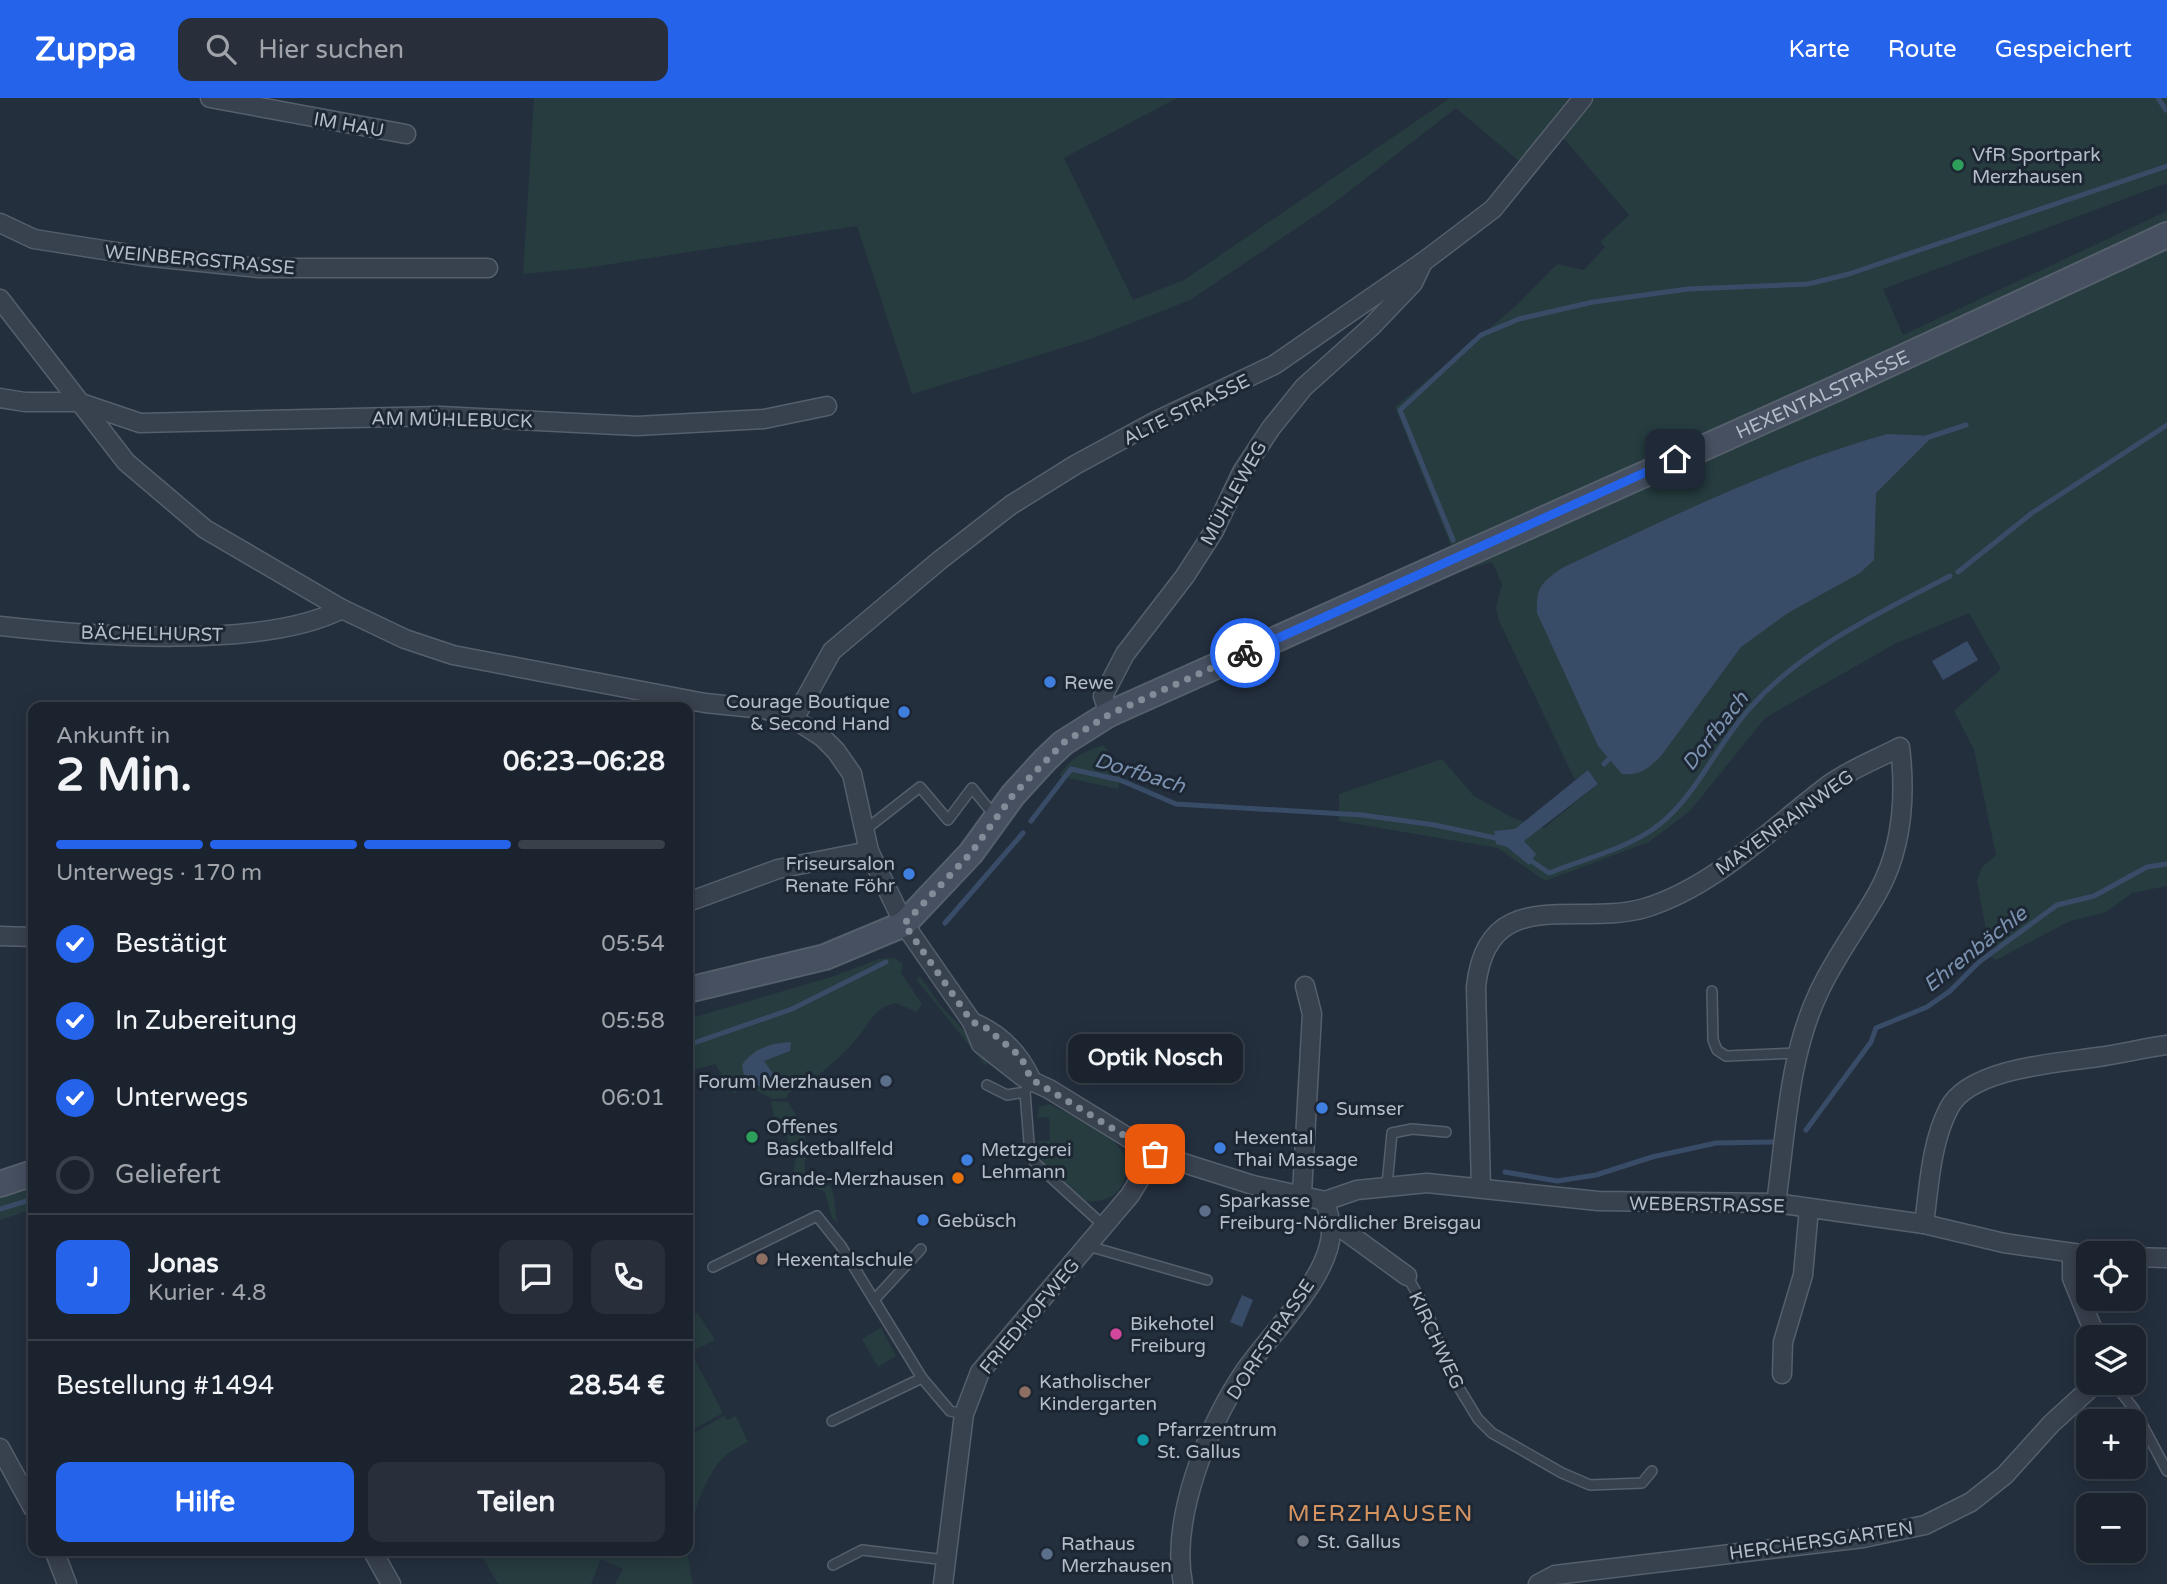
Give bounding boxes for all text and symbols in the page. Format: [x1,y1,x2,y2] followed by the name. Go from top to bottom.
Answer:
[178,18,668,81] search box
[35,30,136,69] text: Zuppa
[202,30,240,68] icon: search
[258,34,404,65] text: Hier suchen
[1788,35,1850,64] text: Karte
[1888,35,1957,64] text: Route
[1995,35,2132,64] text: Gespeichert
[312,108,386,142] street label: IM HAU
[1972,144,2101,188] place label: VfR Sportpark Merzhausen
[1950,157,1966,173] marker: VfR Sportpark Merzhausen
[104,241,296,279] street label: WEINBERGSTRASSE
[1733,346,1913,444] street label: HEXENTALSTRASSE
[1119,370,1253,450] street label: ALTE STRASSE
[371,408,533,432] street label: AM MÜHLEBUCK
[1645,429,1705,489] pin
[1196,438,1272,549] street label: MÜHLEWEG
[1656,440,1694,478] icon: home
[1210,618,1280,688] courier
[81,622,224,646] street label: BÄCHELHURST
[1226,634,1264,672] icon: bike
[1064,672,1114,694] place label: Rewe
[1042,674,1058,690] marker: Rewe
[1677,686,1755,776] water label: Dorfbach
[726,691,890,735] place label: Courage Boutique & Second Hand
[896,704,912,720] marker: Courage Boutique & Second Hand
[56,722,170,750] text: Ankunft in
[503,746,665,777] text: 06:23–06:28
[56,748,192,803] text: 2 Min.
[1092,748,1189,799] water label: Dorfbach
[1711,765,1858,880] street label: MAYENRAINWEG
[785,853,896,897] place label: Friseursalon Renate Föhr
[56,859,262,887] text: Unterwegs · 170 m
[901,866,917,882] marker: Friseursalon Renate Föhr
[1918,900,2033,998] water label: Ehrenbächle
[56,925,94,963] icon: check
[115,928,227,959] text: Bestätigt
[601,930,665,958] text: 05:54
[56,1002,94,1040] icon: check
[115,1005,297,1036] text: In Zubereitung
[601,1007,665,1035] text: 05:58
[1068,1035,1242,1084] callout: Optik Nosch
[1088,1044,1223,1072] text: Optik Nosch
[698,1071,872,1093] place label: Forum Merzhausen
[878,1073,894,1089] marker: Forum Merzhausen
[56,1079,94,1117] icon: check
[115,1082,248,1113] text: Unterwegs
[601,1084,665,1112] text: 06:01
[1336,1098,1404,1120] place label: Sumser
[1314,1100,1330,1116] marker: Sumser
[766,1116,893,1160] place label: Offenes Basketballfeld
[1125,1124,1185,1184] pin
[1234,1127,1358,1171] place label: Hexental Thai Massage
[744,1129,760,1145] marker: Offenes Basketballfeld
[1136,1135,1174,1173] icon: bag
[981,1139,1072,1183] place label: Metzgerei Lehmann
[1212,1140,1228,1156] marker: Hexental Thai Massage
[959,1152,975,1168] marker: Metzgerei Lehmann
[115,1159,221,1190] text: Geliefert
[759,1168,944,1190] place label: Grande-Merzhausen
[950,1170,966,1186] marker: Grande-Merzhausen
[1219,1190,1481,1234] place label: Sparkasse Freiburg-Nördlicher Breisgau
[1629,1193,1785,1217] street label: WEBERSTRASSE
[1197,1203,1213,1219] marker: Sparkasse Freiburg-Nördlicher Breisgau
[937,1210,1017,1232] place label: Gebüsch
[915,1212,931,1228] marker: Gebüsch
[499,1240,573,1314] button: chat
[591,1240,665,1314] button: phone
[2076,1241,2146,1563] map controls
[2076,1241,2146,1311] button: locate
[148,1248,219,1279] text: Jonas
[776,1249,913,1271] place label: Hexentalschule
[754,1251,770,1267] marker: Hexentalschule
[975,1254,1084,1379] street label: FRIEDHOFWEG
[87,1262,99,1293] text: J
[1222,1275,1319,1404] street label: DORFSTRASSE
[148,1279,266,1307] text: Kurier · 4.8
[1404,1288,1468,1393] street label: KIRCHWEG
[1130,1313,1214,1357] place label: Bikehotel Freiburg
[2076,1325,2146,1395] button: layers
[1108,1326,1124,1342] marker: Bikehotel Freiburg
[56,1370,274,1401] text: Bestellung #1494
[568,1370,665,1401] text: 28.54 €
[1039,1371,1157,1415] place label: Katholischer Kindergarten
[1017,1384,1033,1400] marker: Katholischer Kindergarten
[2076,1409,2146,1479] button: +
[1157,1419,1277,1463] place label: Pfarrzentrum St. Gallus
[1135,1432,1151,1448] marker: Pfarrzentrum St. Gallus
[56,1462,354,1542] button: Hilfe
[368,1462,665,1542] button: Teilen
[2076,1493,2146,1563] button: −
[1288,1500,1474,1528] district label: MERZHAUSEN
[1728,1517,1915,1565] street label: HERCHERSGARTEN
[1317,1531,1401,1553] place label: St. Gallus
[1061,1533,1172,1577] place label: Rathaus Merzhausen
[1295,1533,1311,1549] marker: St. Gallus
[1039,1546,1055,1562] marker: Rathaus Merzhausen

